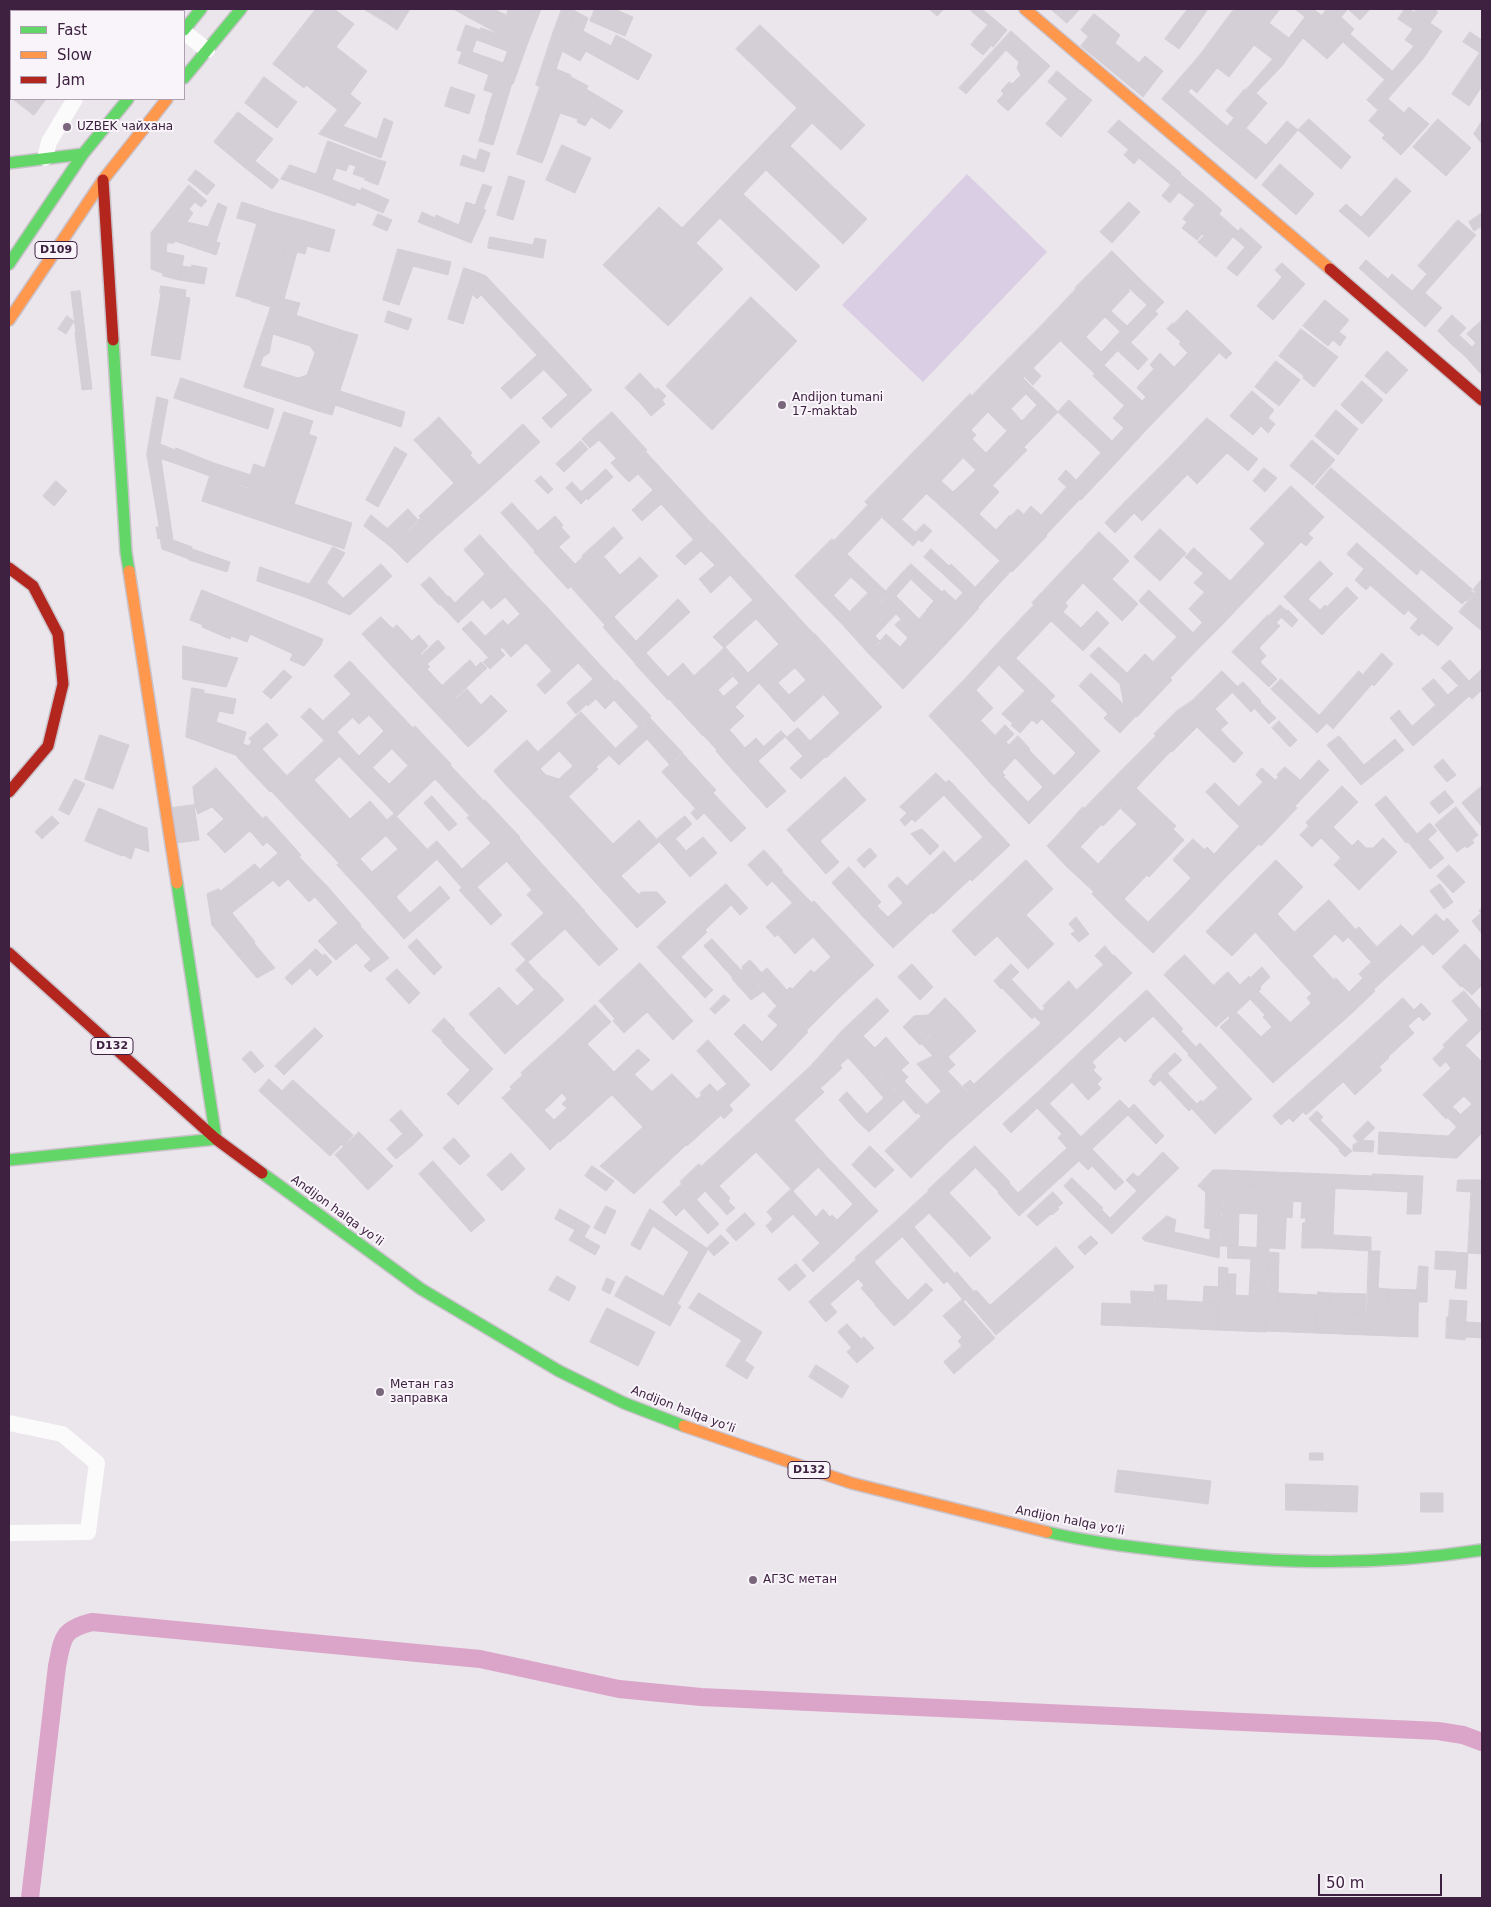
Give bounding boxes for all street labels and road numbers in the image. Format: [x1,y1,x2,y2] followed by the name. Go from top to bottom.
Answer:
[35,242,77,258] road number: D109
[91,1038,133,1054] road number: D132
[288,1173,386,1249] street label: Andijon halqa yo‘li
[629,1383,737,1437] street label: Andijon halqa yo‘li
[788,1462,830,1478] road number: D132
[1014,1503,1126,1539] street label: Andijon halqa yo‘li

